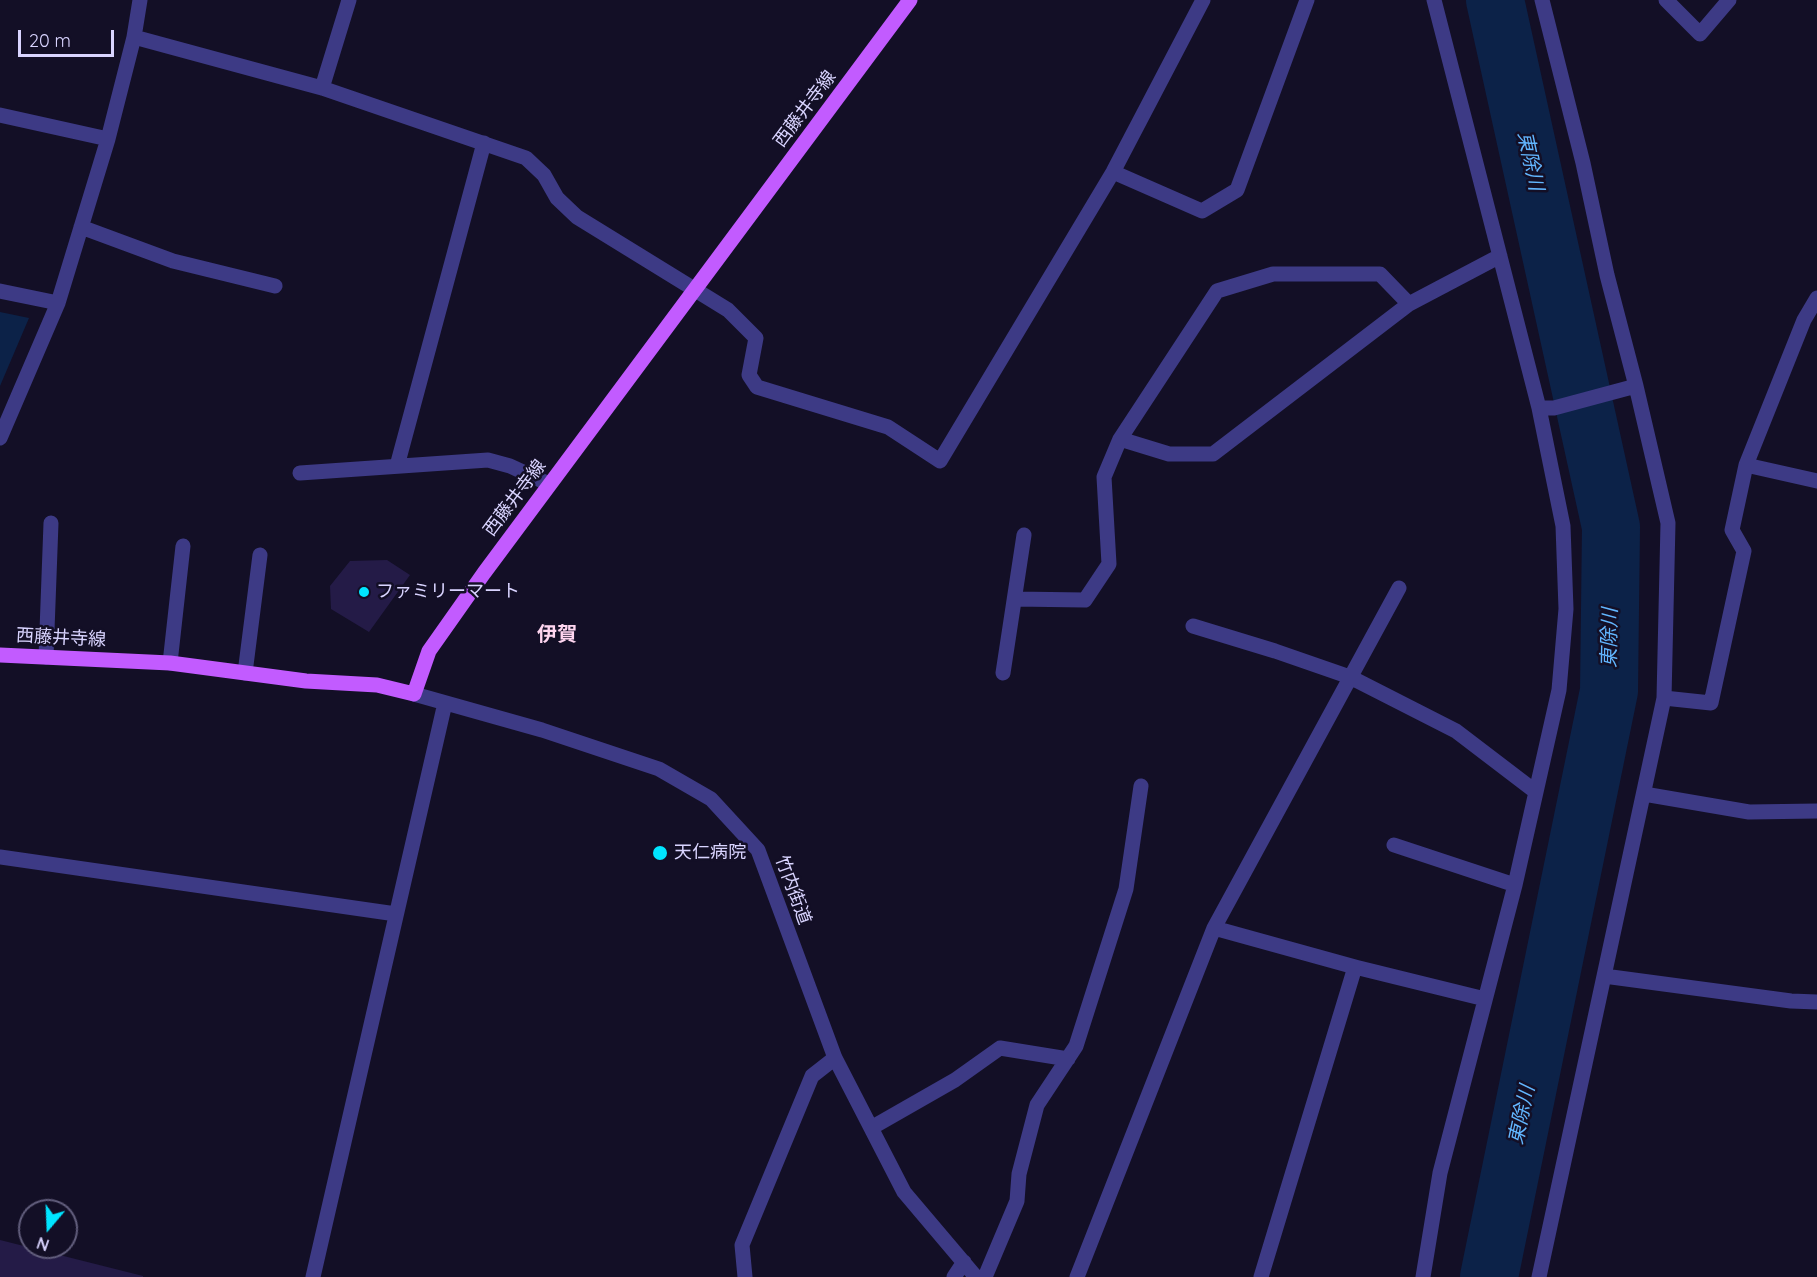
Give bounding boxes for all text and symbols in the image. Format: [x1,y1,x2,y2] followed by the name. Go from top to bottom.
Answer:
[21,18,117,56] scale bar
[29,29,71,52] text: 20 m
[769,67,841,151] street label: 西藤井寺線
[1512,129,1548,193] water label: 東除川
[479,456,551,540] street label: 西藤井寺線
[376,581,520,603] place label: ファミリーマート
[357,585,371,599] marker: ファミリーマート
[1597,608,1623,668] water label: 東除川
[537,623,577,647] district label: 伊賀
[15,625,107,651] street label: 西藤井寺線
[674,842,746,864] place label: 天仁病院
[651,844,669,862] marker: 天仁病院
[771,852,815,928] street label: 竹内街道
[1504,1083,1540,1147] water label: 東除川
[18,1199,78,1259] north arrow
[34,1233,52,1256] text: N

